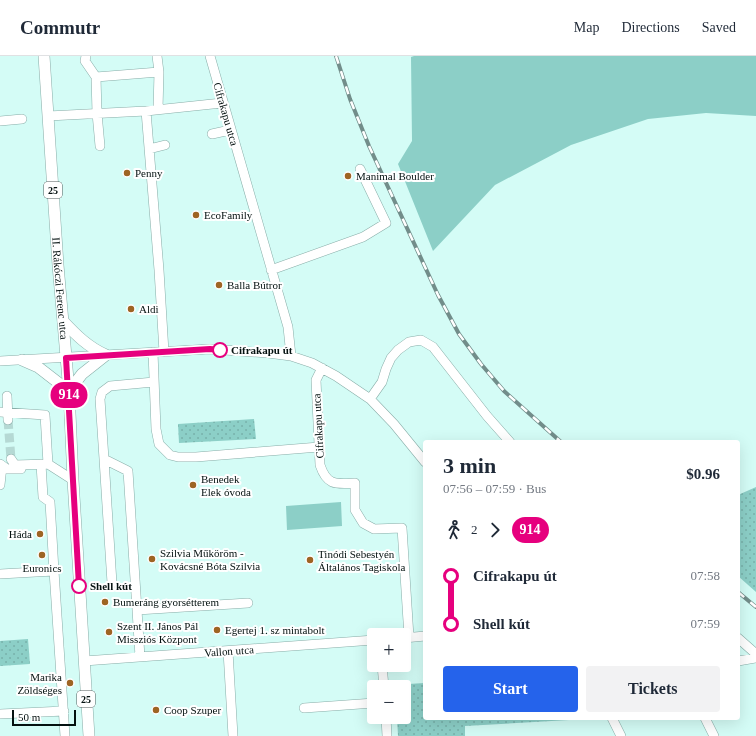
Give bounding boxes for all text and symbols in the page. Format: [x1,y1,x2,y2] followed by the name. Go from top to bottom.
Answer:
[20,17,100,38] text: Commutr
[574,20,599,35] text: Map
[621,20,680,35] text: Directions
[702,20,736,35] text: Saved
[211,81,241,147] street label: Cifrakapu utca
[135,167,163,179] place label: Penny
[122,168,132,178] marker: Penny
[356,170,434,182] place label: Manimal Boulder
[343,171,353,181] marker: Manimal Boulder
[44,182,62,198] road number: 25
[204,209,253,221] place label: EcoFamily
[191,210,201,220] marker: EcoFamily
[50,237,71,340] street label: II. Rákóczi Ferenc utca
[227,279,282,291] place label: Balla Bútror
[214,280,224,290] marker: Balla Bútror
[139,303,159,315] place label: Aldi
[126,304,136,314] marker: Aldi
[212,342,228,358] marker: Cifrakapu út
[231,344,293,356] place label: Cifrakapu út
[46,382,92,408] line badge: 914
[59,387,80,402] text: 914
[310,393,326,459] street label: Cifrakapu utca
[443,453,496,478] text: 3 min
[686,466,720,482] text: $0.96
[201,473,251,498] place label: Benedek Elek óvoda
[188,480,198,490] marker: Benedek Elek óvoda
[443,481,546,496] text: 07:56 – 07:59 · Bus
[443,519,465,541] icon: walk
[484,519,506,541] icon: forward
[471,522,478,537] text: 2
[520,522,541,537] text: 914
[9,528,32,540] place label: Háda
[35,529,45,539] marker: Háda
[160,547,260,572] place label: Szilvia Műköröm - Kovácsné Bóta Szilvia
[318,548,405,573] place label: Tinódi Sebestyén Általános Tagiskola
[37,550,47,560] marker: Euronics
[147,554,157,564] marker: Szilvia Műköröm - Kovácsné Bóta Szilvia
[305,555,315,565] marker: Tinódi Sebestyén Általános Tagiskola
[22,562,62,574] place label: Euronics
[473,568,557,584] text: Cifrakapu út
[690,568,720,583] text: 07:58
[71,578,87,594] marker: Shell kút
[90,580,132,592] place label: Shell kút
[113,596,219,608] place label: Bumeráng gyorsétterem
[100,597,110,607] marker: Bumeráng gyorsétterem
[473,616,530,632] text: Shell kút
[690,616,720,631] text: 07:59
[117,620,198,645] place label: Szent II. János Pál Missziós Központ
[225,624,325,636] place label: Egertej 1. sz mintabolt
[212,625,222,635] marker: Egertej 1. sz mintabolt
[104,627,114,637] marker: Szent II. János Pál Missziós Központ
[367,628,411,724] map controls
[367,628,411,672] button: +
[204,643,254,659] street label: Vallon utca
[443,666,578,712] button: Start
[586,666,720,712] button: Tickets
[17,671,62,696] place label: Marika Zöldséges
[65,678,75,688] marker: Marika Zöldséges
[367,680,411,724] button: −
[77,691,95,707] road number: 25
[164,704,221,716] place label: Coop Szuper
[151,705,161,715] marker: Coop Szuper
[12,708,76,727] scale bar
[18,711,40,723] text: 50 m

